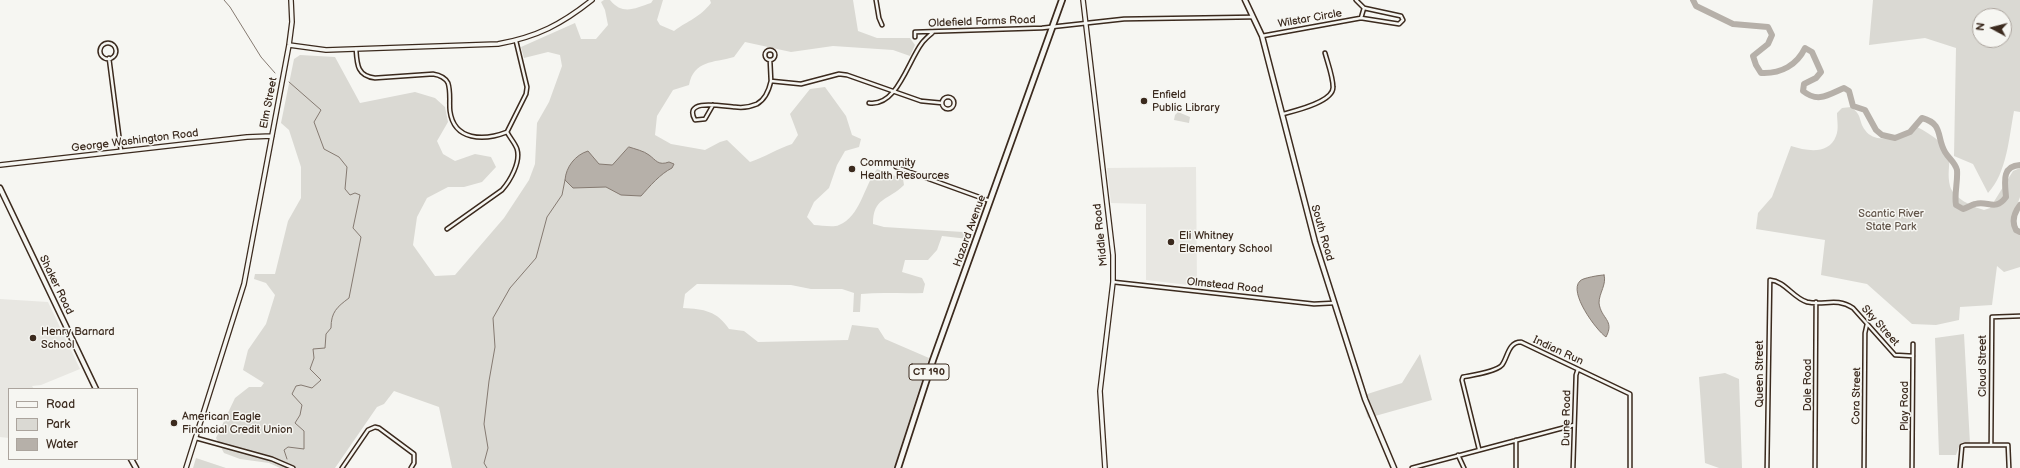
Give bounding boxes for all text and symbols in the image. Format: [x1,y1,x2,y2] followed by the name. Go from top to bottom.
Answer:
[1277,7,1343,31] street label: Wilstar Circle
[1972,8,2012,48] north arrow
[928,14,1036,30] street label: Oldefield Farms Road
[1974,22,1988,32] text: N
[258,76,280,130] street label: Elm Street
[1152,88,1220,114] place label: Enfield Public Library
[1139,96,1149,106] marker: Enfield Public Library
[71,127,199,155] street label: George Washington Road
[860,156,949,182] place label: Community Health Resources
[847,164,857,174] marker: Community Health Resources
[951,193,989,269] street label: Hazard Avenue
[1091,203,1111,267] street label: Middle Road
[1308,203,1336,263] street label: South Road
[1858,207,1924,233] park label: Scantic River State Park
[1179,229,1272,255] place label: Eli Whitney Elementary School
[1166,237,1176,247] marker: Eli Whitney Elementary School
[36,253,76,317] street label: Shaker Road
[1186,275,1264,297] street label: Olmstead Road
[1858,303,1902,349] street label: Sky Street
[41,325,114,351] place label: Henry Barnard School
[28,333,38,343] marker: Henry Barnard School
[1531,334,1585,368] street label: Indian Run
[1976,335,1990,397] street label: Cloud Street
[1753,340,1767,408] street label: Queen Street
[1801,359,1815,411] street label: Dale Road
[909,364,949,380] road number: CT 190
[1850,367,1864,425] street label: Cora Street
[1898,381,1912,431] street label: Play Road
[8,388,138,460] legend
[1560,390,1574,446] street label: Dune Road
[46,397,75,412] text: Road
[182,410,292,436] place label: American Eagle Financial Credit Union
[46,417,70,432] text: Park
[169,418,179,428] marker: American Eagle Financial Credit Union
[46,437,78,452] text: Water

